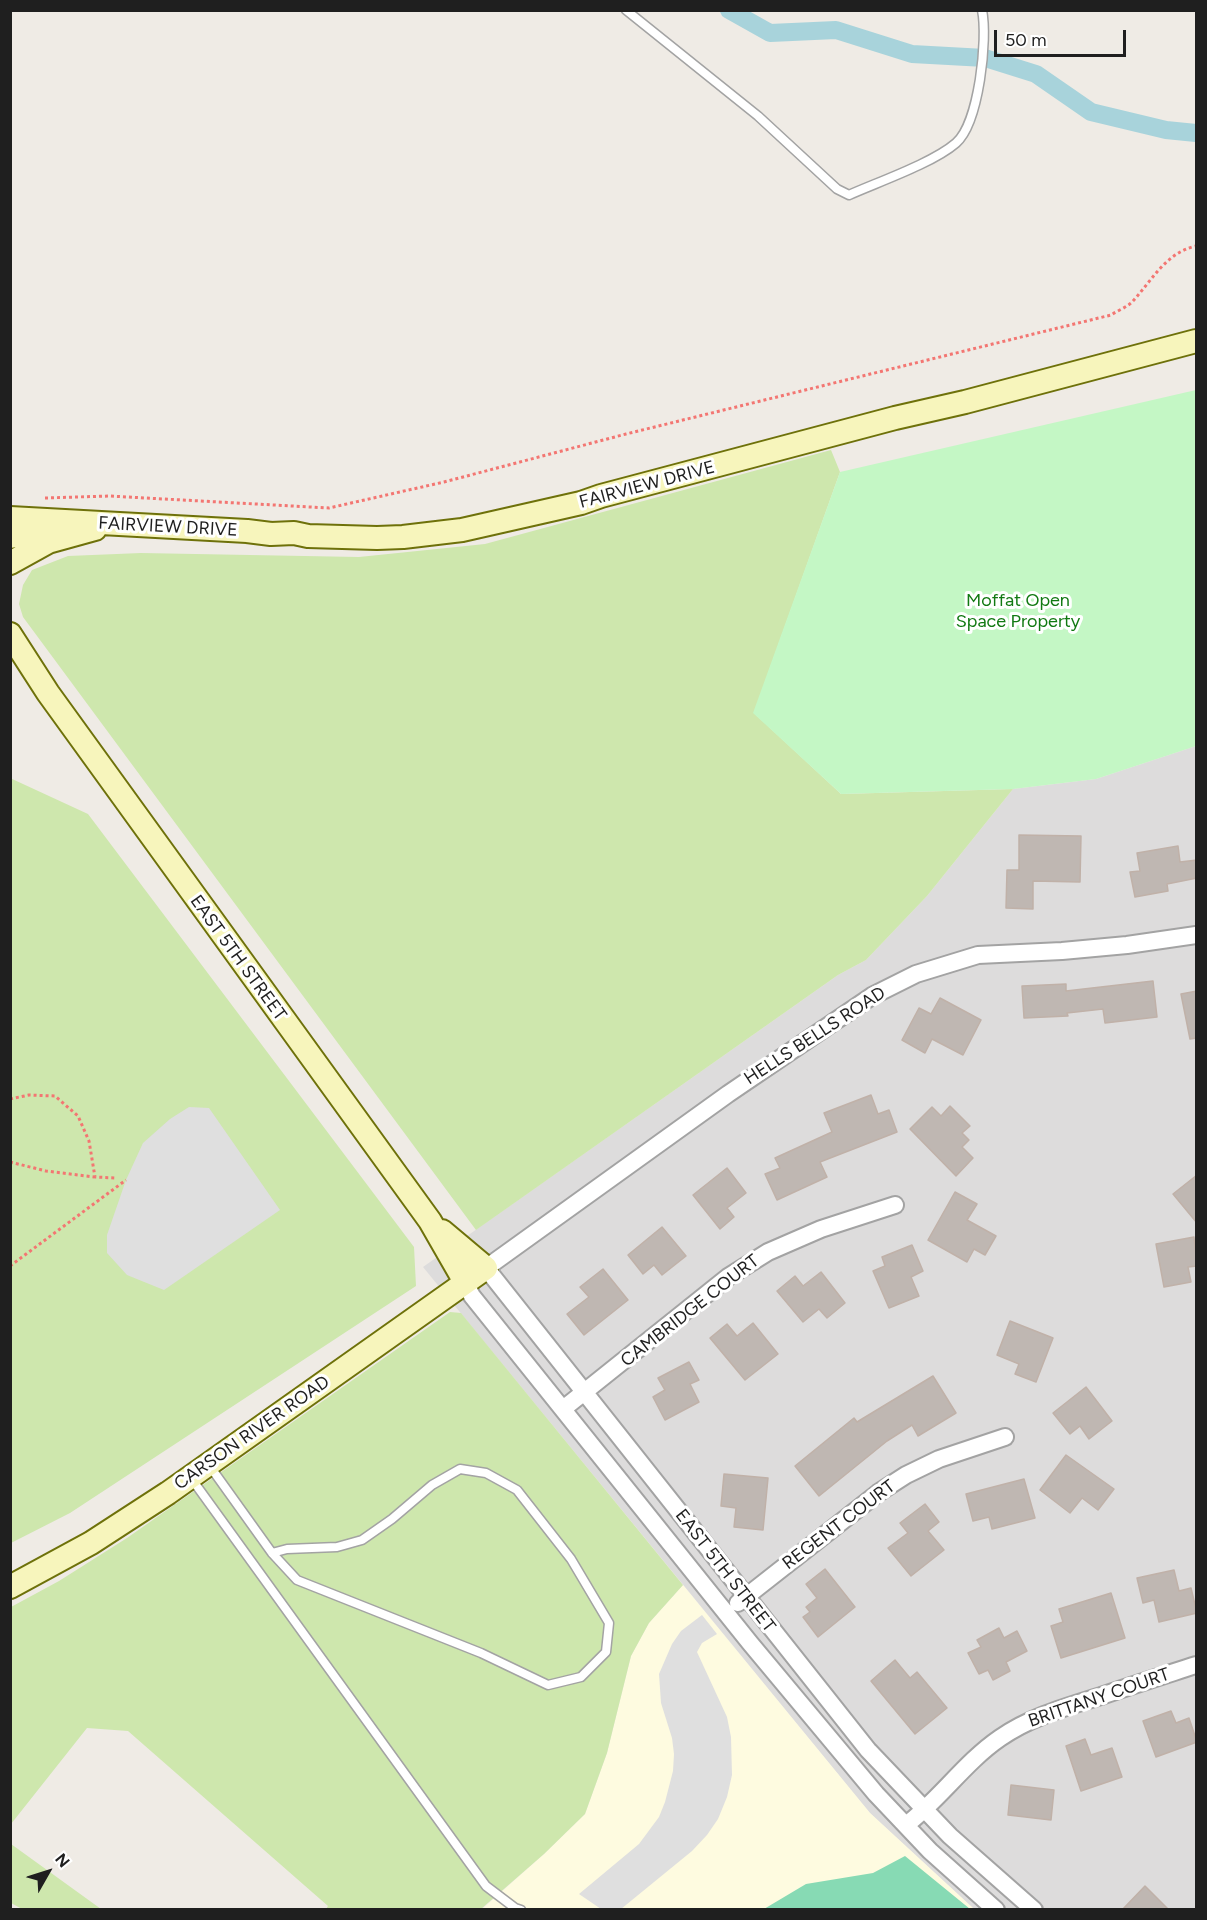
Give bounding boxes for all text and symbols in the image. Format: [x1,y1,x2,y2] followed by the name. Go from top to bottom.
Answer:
[997,18,1129,56] scale bar
[1005,29,1047,51] text: 50 m
[577,457,717,513] street label: FAIRVIEW DRIVE
[98,513,238,541] street label: FAIRVIEW DRIVE
[956,590,1080,632] park label: Moffat Open Space Property
[185,891,291,1025] street label: EAST 5TH STREET
[740,982,890,1090] street label: HELLS BELLS ROAD
[617,1250,763,1372] street label: CAMBRIDGE COURT
[170,1371,334,1495] street label: CARSON RIVER ROAD
[778,1476,900,1574] street label: REGENT COURT
[670,1505,780,1637] street label: EAST 5TH STREET
[1025,1664,1173,1732] street label: BRITTANY COURT
[18,1842,78,1902] north arrow
[51,1850,74,1871] text: N

